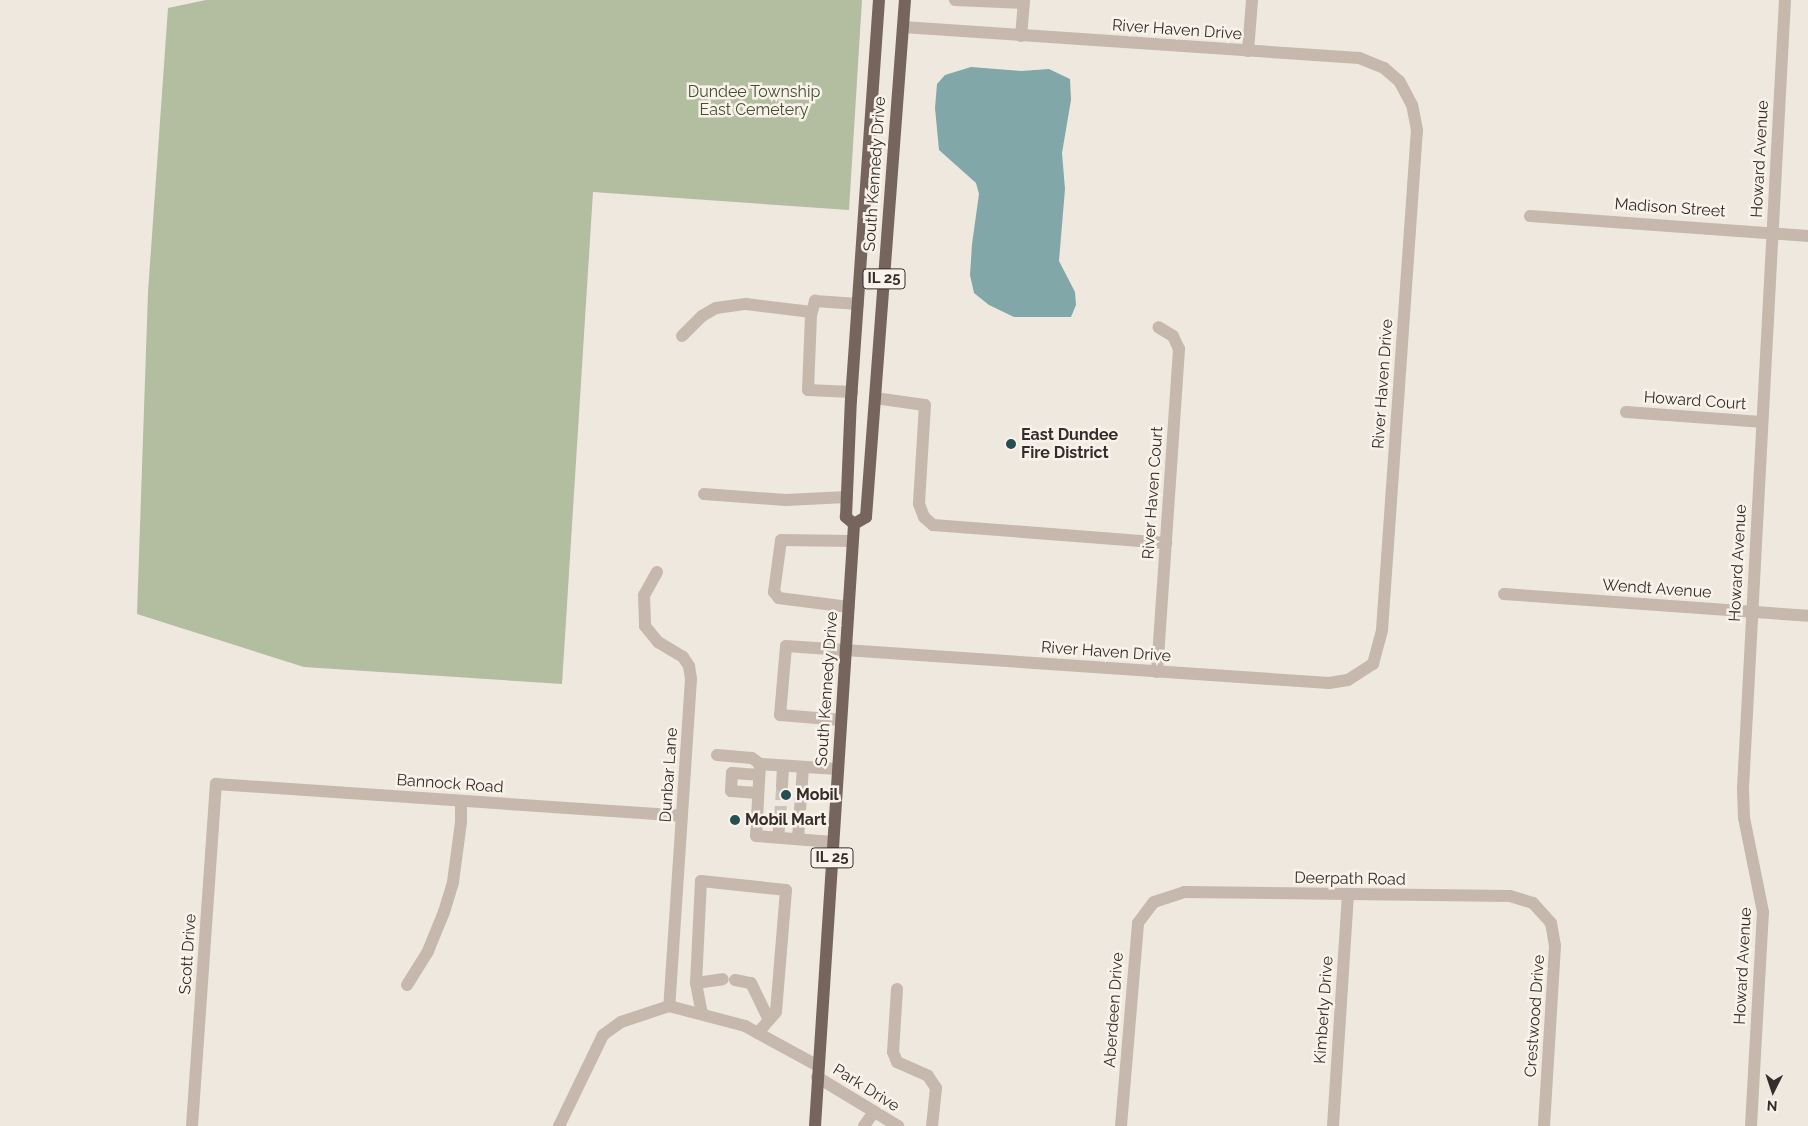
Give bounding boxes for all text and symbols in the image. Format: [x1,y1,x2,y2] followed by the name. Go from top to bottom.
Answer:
[1111,16,1243,44] street label: River Haven Drive
[687,82,821,120] park label: Dundee Township East Cemetery
[860,96,890,252] street label: South Kennedy Drive
[1747,100,1773,218] street label: Howard Avenue
[1614,195,1726,221] street label: Madison Street
[862,266,906,292] road number: IL 25
[1369,318,1397,450] street label: River Haven Drive
[1643,388,1747,414] street label: Howard Court
[1021,425,1118,463] place label: East Dundee Fire District
[1139,426,1167,560] street label: River Haven Court
[1005,438,1017,450] marker: East Dundee Fire District
[1725,504,1751,622] street label: Howard Avenue
[1602,576,1712,602] street label: Wendt Avenue
[812,611,842,767] street label: South Kennedy Drive
[1040,638,1172,666] street label: River Haven Drive
[656,727,682,823] street label: Dunbar Lane
[396,771,504,797] street label: Bannock Road
[796,785,839,805] place label: Mobil
[780,789,792,801] marker: Mobil
[745,810,827,830] place label: Mobil Mart
[729,814,741,826] marker: Mobil Mart
[810,846,854,870] road number: IL 25
[1294,868,1406,890] street label: Deerpath Road
[1730,907,1756,1025] street label: Howard Avenue
[176,913,200,995] street label: Scott Drive
[1100,952,1128,1068] street label: Aberdeen Drive
[1521,954,1549,1078] street label: Crestwood Drive
[1311,955,1337,1065] street label: Kimberly Drive
[829,1060,903,1116] street label: Park Drive
[1748,1066,1798,1116] north arrow
[1766,1098,1778,1114] text: N

